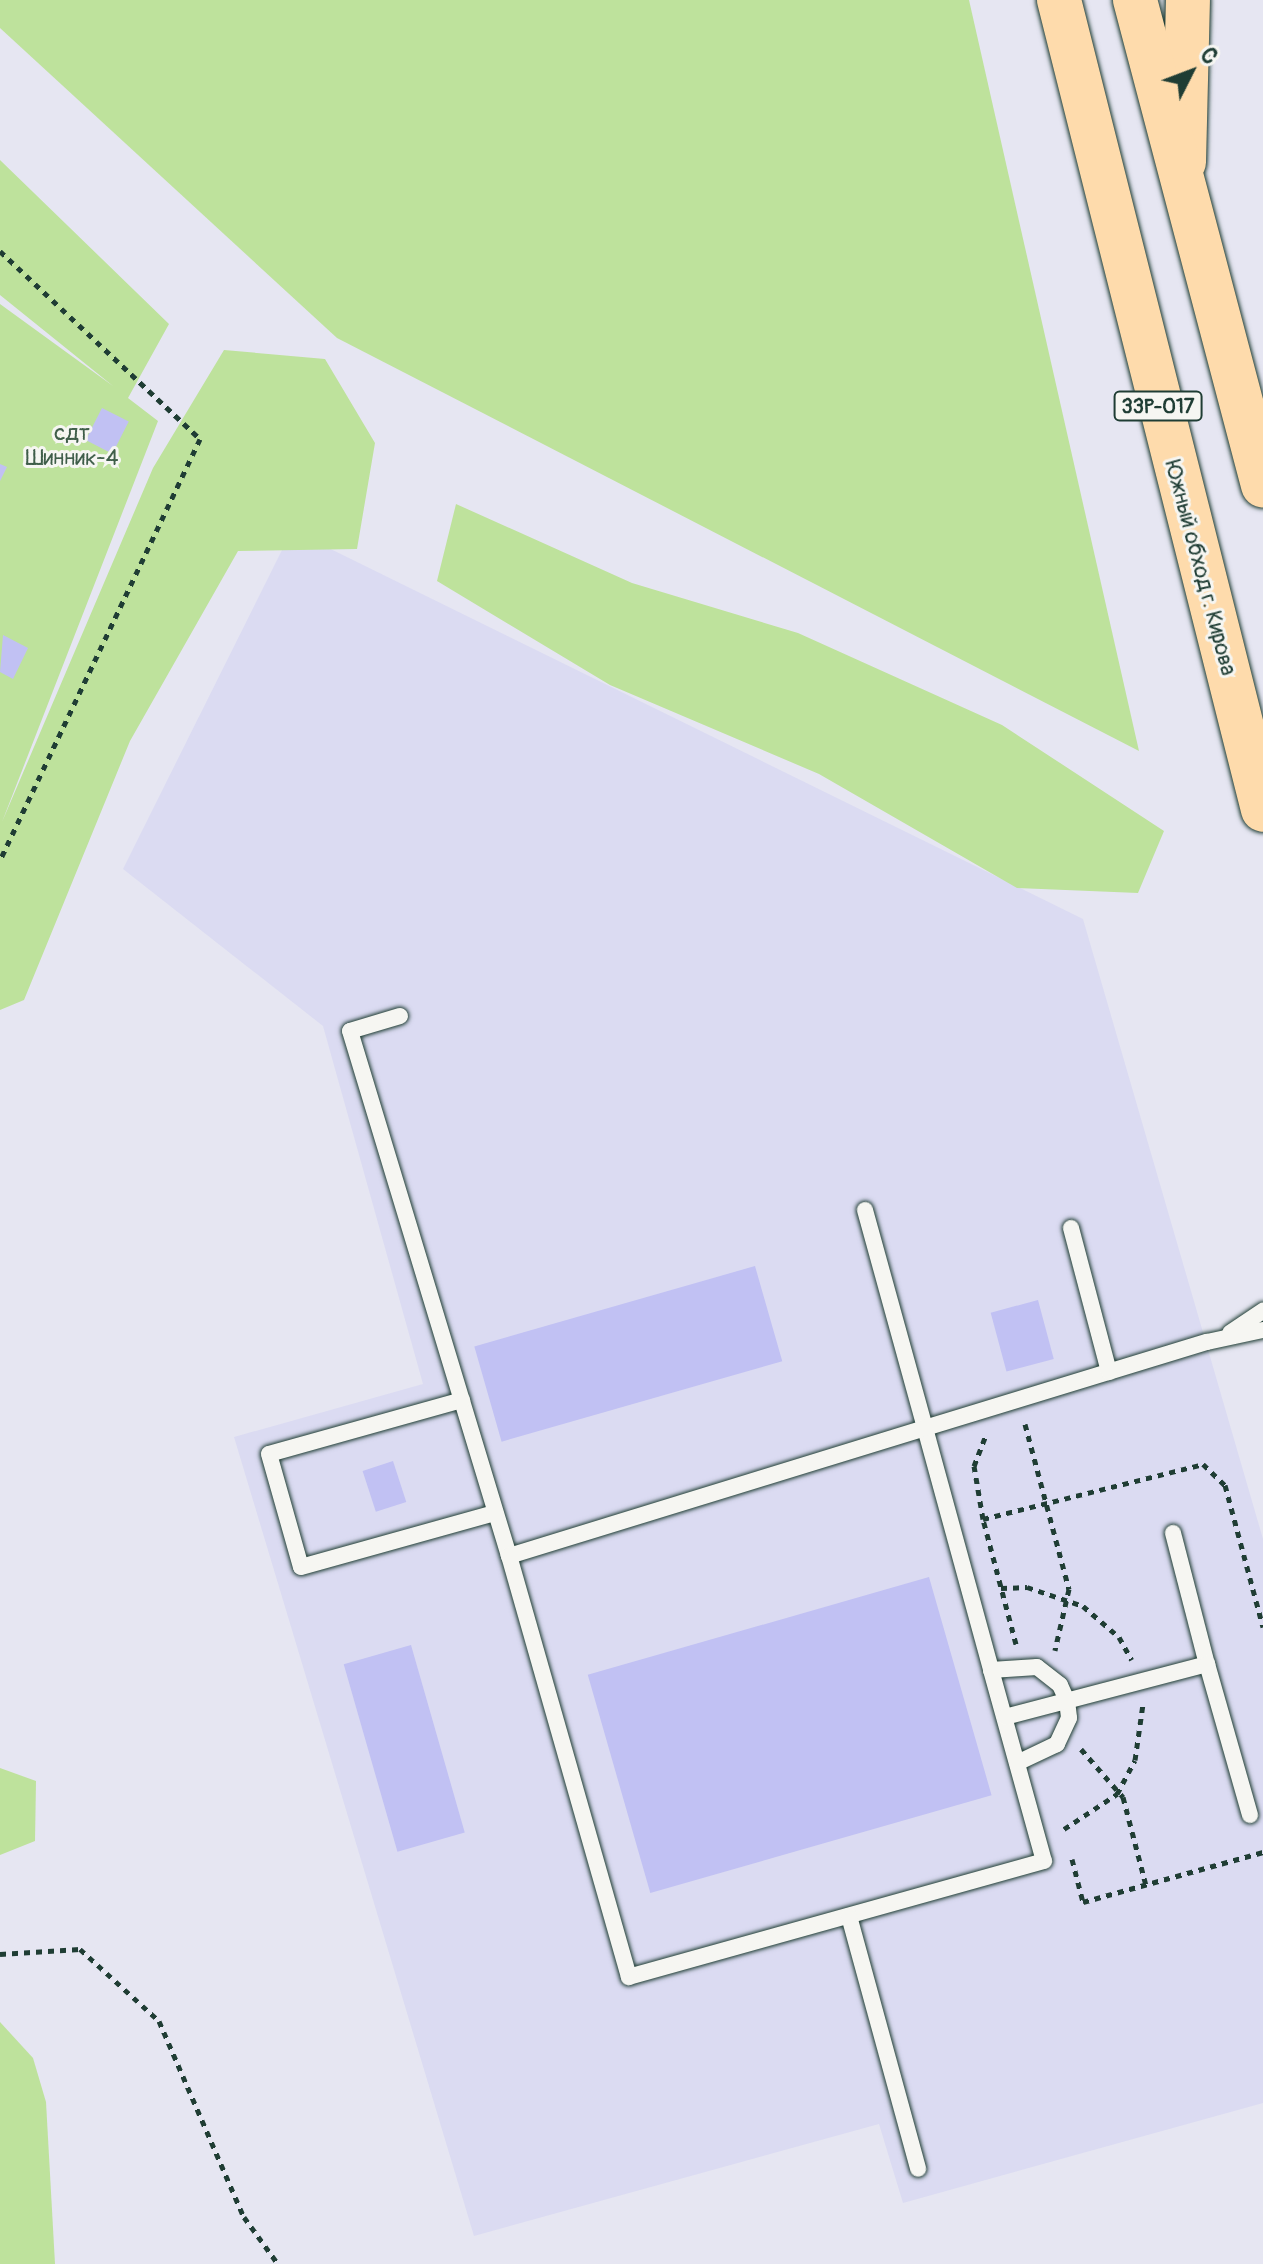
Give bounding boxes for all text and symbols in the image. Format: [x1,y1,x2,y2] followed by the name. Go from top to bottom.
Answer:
[1151,32,1231,112] north arrow
[1194,42,1224,70] text: С
[1112,390,1204,422] road number: 33Р-017
[25,420,119,472] park label: сдт Шинник-4
[1159,458,1241,678] street label: Южный обход г. Кирова

